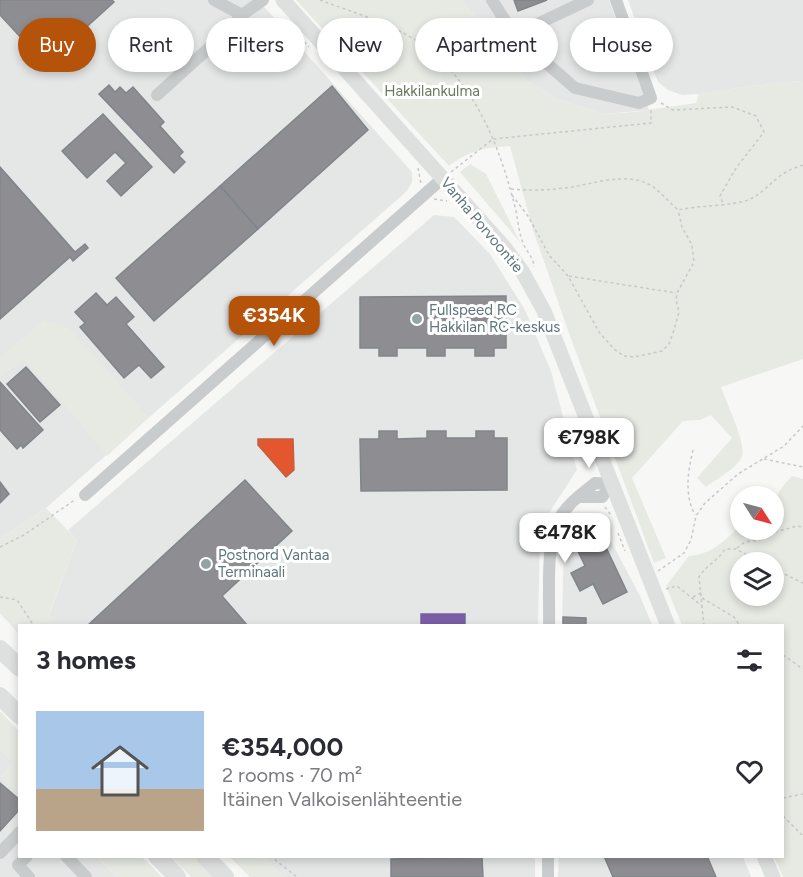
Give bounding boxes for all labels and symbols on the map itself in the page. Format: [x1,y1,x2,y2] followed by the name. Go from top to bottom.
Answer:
[384,82,480,100] park label: Hakkilankulma
[437,174,527,276] street label: Vanha Porvoontie
[232,296,316,347] pin: €354K
[429,301,560,336] place label: Fullspeed RC Hakkilan RC-keskus
[410,312,424,326] marker: Fullspeed RC Hakkilan RC-keskus
[547,418,631,469] pin: €798K
[730,486,784,540] north arrow
[523,513,607,564] pin: €478K
[218,546,329,581] place label: Postnord Vantaa Terminaali
[199,557,213,571] marker: Postnord Vantaa Terminaali

